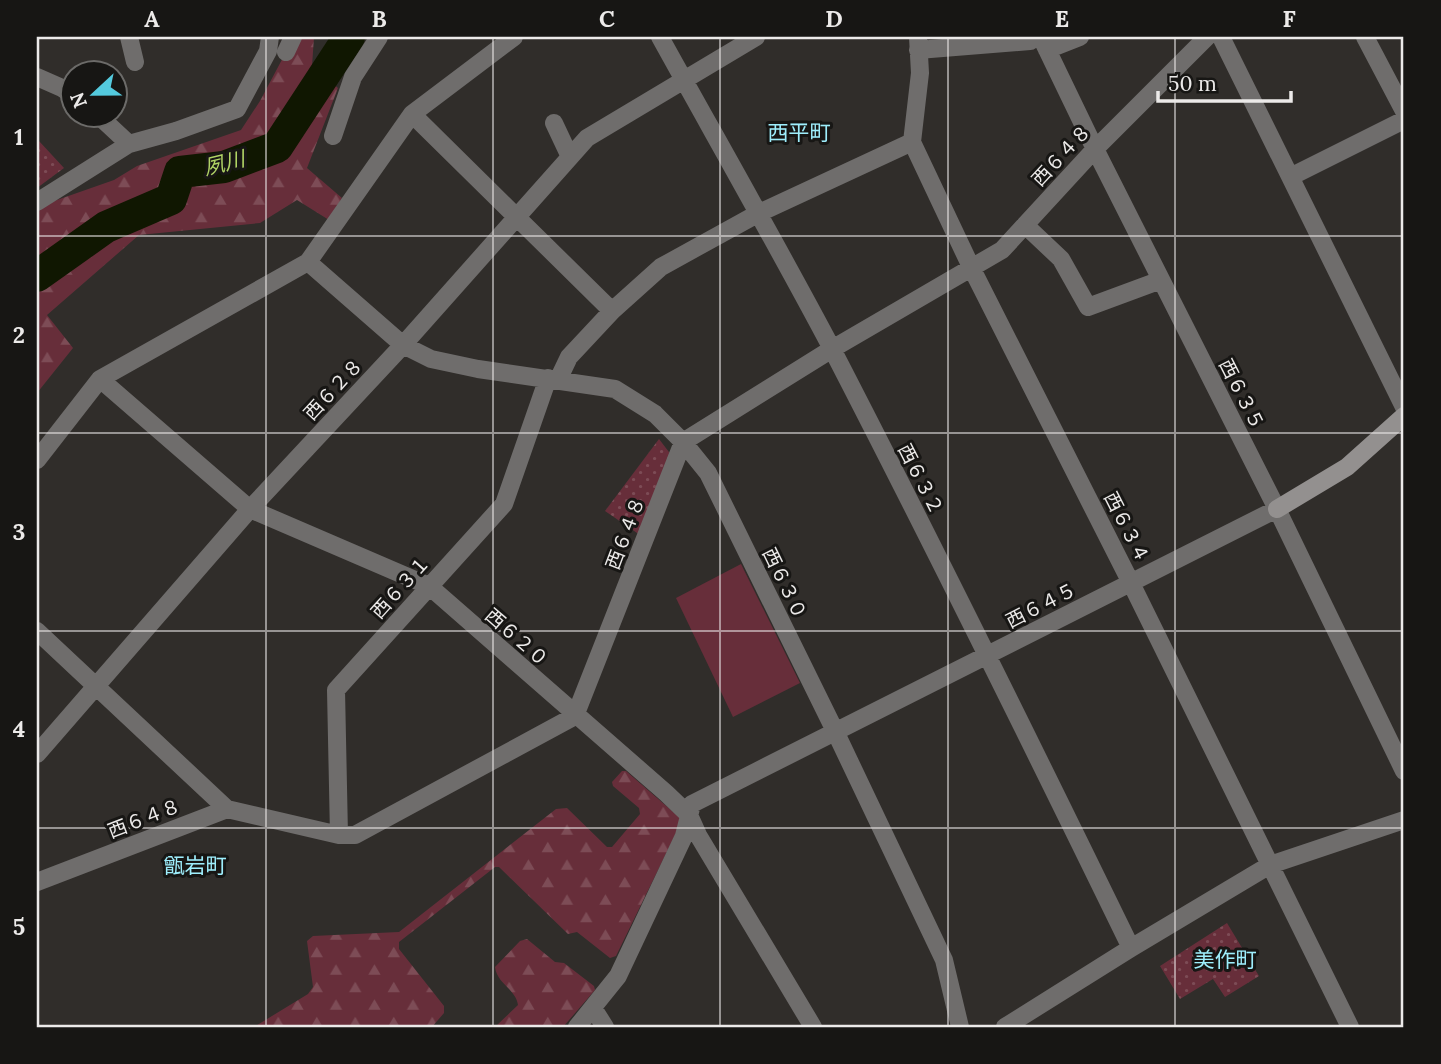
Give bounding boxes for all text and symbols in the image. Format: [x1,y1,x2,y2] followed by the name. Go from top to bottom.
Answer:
[144,4,160,33] text: A
[371,4,387,33] text: B
[599,4,615,33] text: C
[825,4,843,33] text: D
[1055,4,1069,33] text: E
[1282,4,1296,33] text: F
[60,60,130,130] north arrow
[1158,60,1290,104] scale bar
[1168,70,1217,97] text: 50 m
[64,89,92,112] text: N
[768,119,831,146] district label: 西平町
[1026,119,1096,191] street label: 西６４８
[14,122,24,151] text: 1
[200,144,250,181] water label: 夙川
[13,320,25,349] text: 2
[298,353,368,425] street label: 西６２８
[1214,355,1270,433] street label: 西６３５
[893,440,949,518] street label: 西６３２
[1099,488,1155,566] street label: 西６３４
[600,493,650,573] street label: 西６４８
[13,517,25,546] text: 3
[758,544,812,622] street label: 西６３０
[366,551,434,623] street label: 西６３１
[1002,577,1080,633] street label: 西６４５
[480,603,554,671] street label: 西６２０
[13,714,25,743] text: 4
[104,793,184,843] street label: 西６４８
[164,852,227,879] district label: 甑岩町
[13,912,25,941] text: 5
[1194,946,1257,973] district label: 美作町

